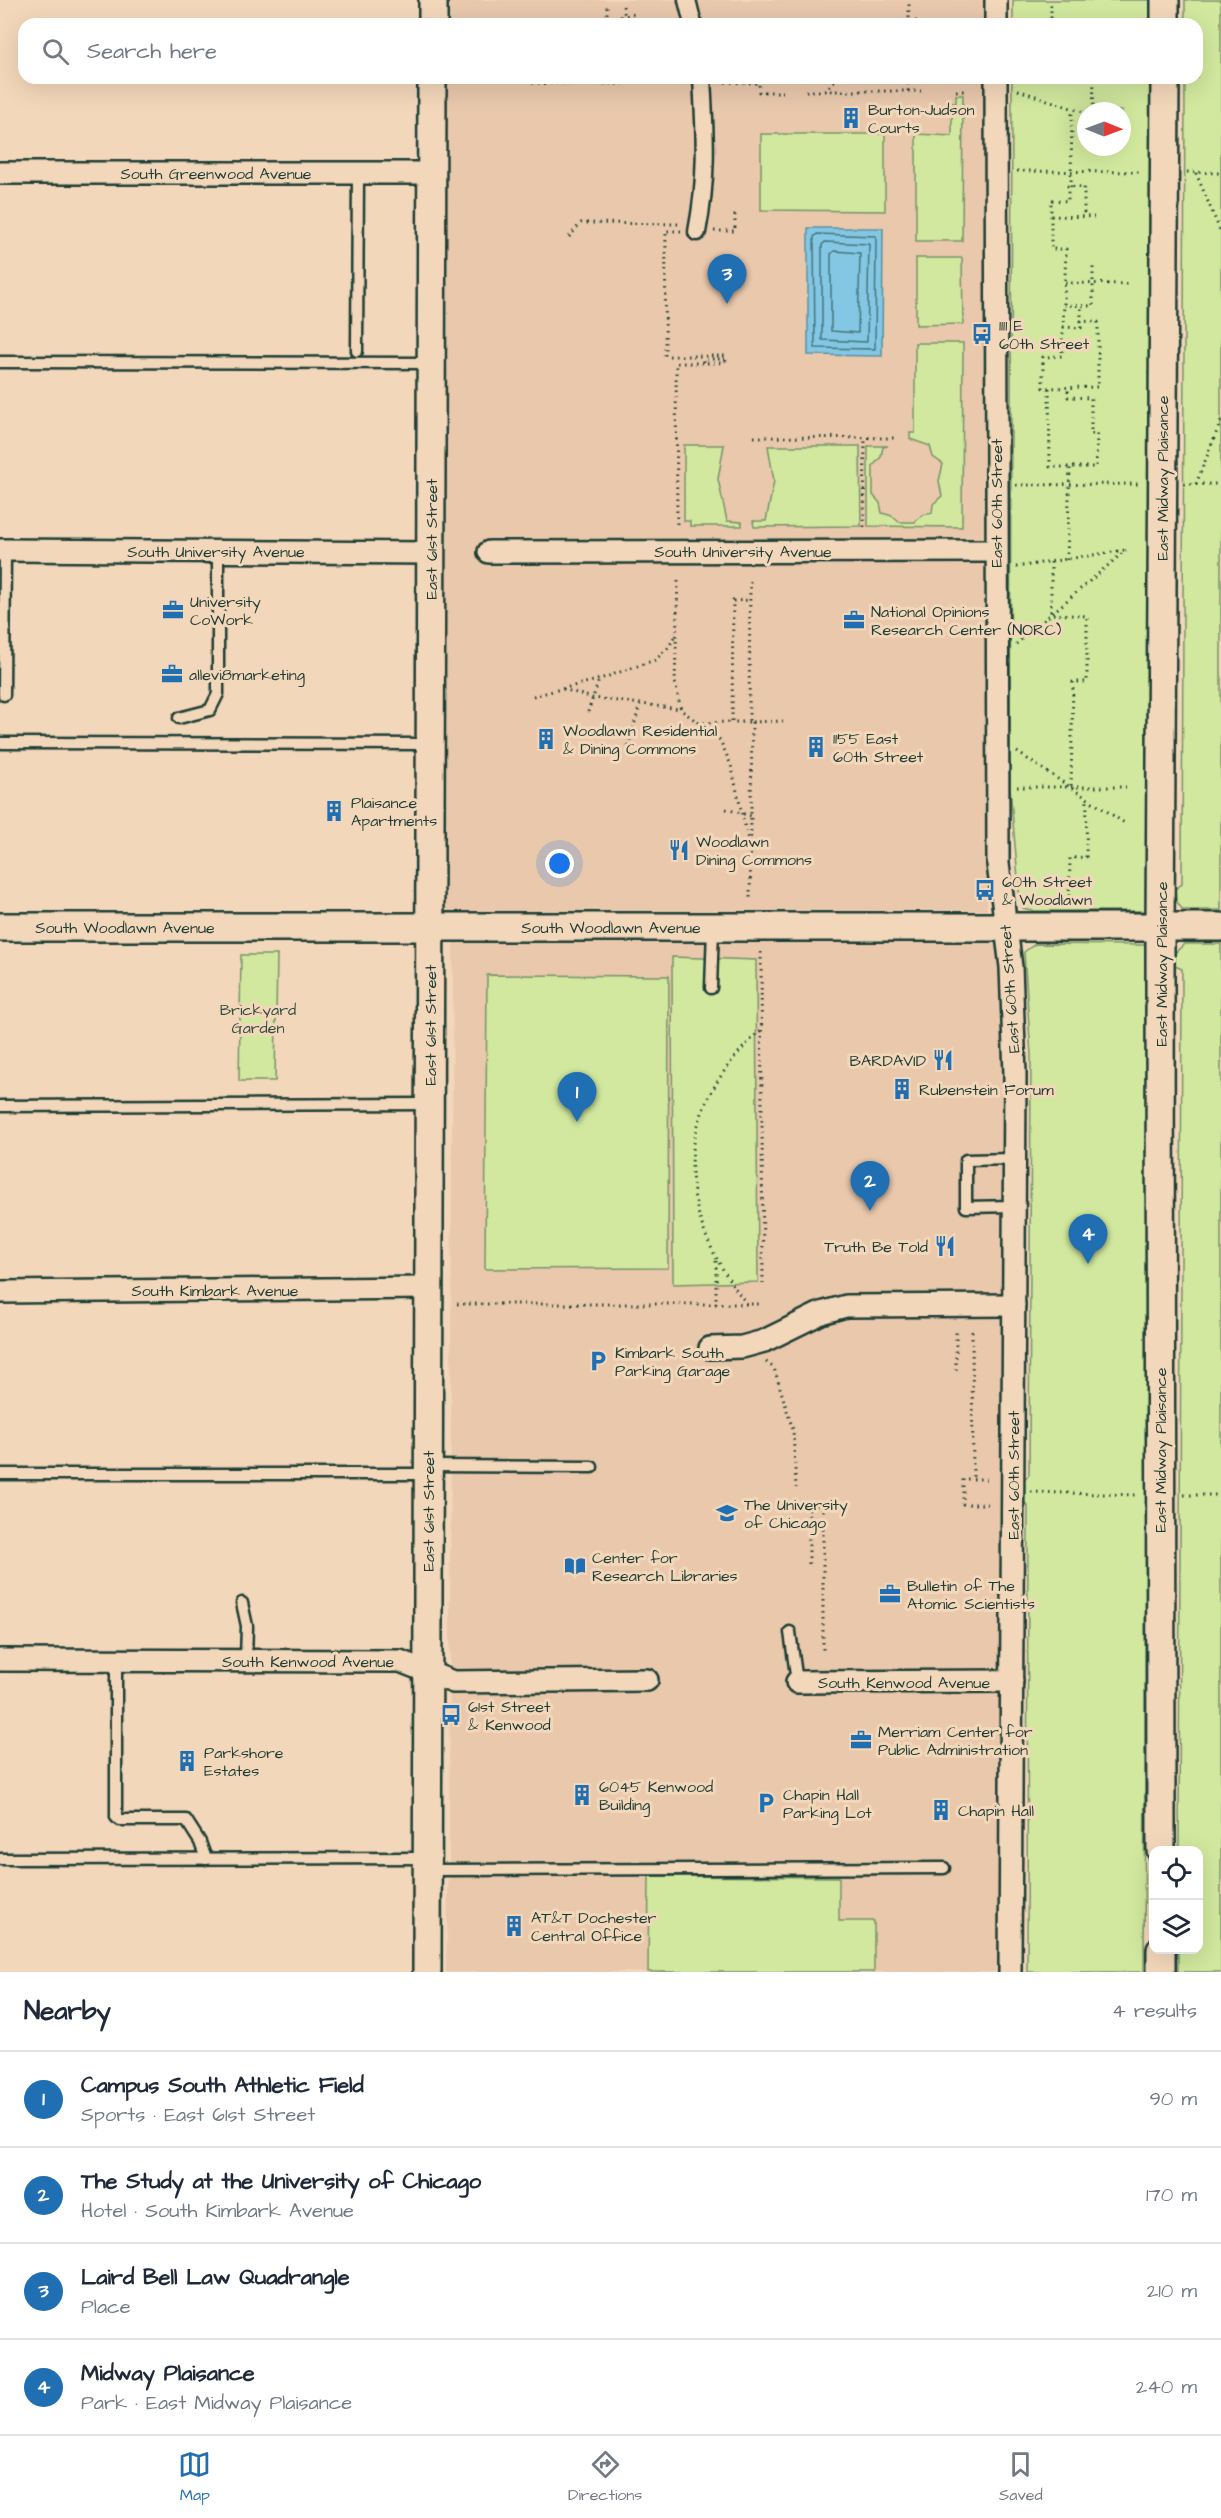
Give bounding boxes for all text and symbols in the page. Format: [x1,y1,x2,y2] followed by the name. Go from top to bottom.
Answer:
[18,18,1203,84] search box
[39,35,72,68] icon: search
[87,36,217,67] text: Search here
[868,99,975,139] place label: Burton-Judson Courts
[1077,102,1131,156] north arrow
[839,106,863,130] building icon: Burton-Judson Courts
[121,163,312,185] street label: South Greenwood Avenue
[708,254,746,304] pin: 3
[999,315,1090,355] place label: 1111 E 60th Street
[970,322,994,346] bus stop icon: 1111 E 60th Street
[1152,395,1175,560] street label: East Midway Plaisance
[986,438,1008,567] street label: East 60th Street
[421,478,443,599] street label: East 61st Street
[127,541,305,564] street label: South University Avenue
[654,541,832,564] street label: South University Avenue
[190,591,261,631] place label: University CoWork
[161,598,185,622] office icon: University CoWork
[871,601,1062,641] place label: National Opinions Research Center (NORC)
[842,608,866,632] office icon: National Opinions Research Center (NORC)
[160,662,184,686] office icon: allevi8marketing
[189,664,305,687] place label: allevi8marketing
[563,720,717,761] place label: Woodlawn Residential & Dining Commons
[534,727,558,751] building icon: Woodlawn Residential & Dining Commons
[833,728,924,768] place label: 1155 East 60th Street
[804,735,828,759] building icon: 1155 East 60th Street
[351,792,437,832] place label: Plaisance Apartments
[322,799,346,823] building icon: Plaisance Apartments
[696,831,812,872] place label: Woodlawn Dining Commons
[667,838,691,862] restaurant icon: Woodlawn Dining Commons
[545,849,574,878] your location
[1002,871,1093,911] place label: 60th Street & Woodlawn
[973,878,997,902] bus stop icon: 60th Street & Woodlawn
[1151,881,1174,1046] street label: East Midway Plaisance
[35,917,215,939] street label: South Woodlawn Avenue
[521,917,701,939] street label: South Woodlawn Avenue
[994,923,1025,1054] street label: East 60th Street
[420,964,442,1085] street label: East 61st Street
[220,999,296,1039] park label: Brickyard Garden
[931,1048,955,1072] restaurant icon: BARDAVID
[850,1050,926,1072] place label: BARDAVID
[558,1072,596,1122] pin: 1
[890,1077,914,1101] building icon: Rubenstein Forum
[919,1079,1054,1101] place label: Rubenstein Forum
[850,1162,890,1211] pin: 2
[1068,1214,1108,1264] pin: 4
[933,1234,957,1258] restaurant icon: Truth Be Told
[824,1236,928,1258] place label: Truth Be Told
[132,1280,299,1302] street label: South Kimbark Avenue
[615,1342,731,1383] place label: Kimbark South Parking Garage
[586,1349,610,1373] parking icon: Kimbark South Parking Garage
[1150,1367,1173,1532] street label: East Midway Plaisance
[1003,1410,1025,1539] street label: East 60th Street
[418,1450,440,1571] street label: East 61st Street
[744,1494,848,1535] place label: The University of Chicago
[715,1501,739,1525] school or university icon: The University of Chicago
[592,1547,738,1587] place label: Center for Research Libraries
[563,1554,587,1578] library icon: Center for Research Libraries
[907,1575,1035,1615] place label: Bulletin of The Atomic Scientists
[878,1582,902,1606] office icon: Bulletin of The Atomic Scientists
[222,1651,394,1673] street label: South Kenwood Avenue
[818,1672,990,1694] street label: South Kenwood Avenue
[468,1696,551,1736] place label: 61st Street & Kenwood
[439,1703,463,1727] bus stop icon: 61st Street & Kenwood
[878,1721,1033,1761] place label: Merriam Center for Public Administration
[849,1728,873,1752] office icon: Merriam Center for Public Administration
[204,1742,284,1782] place label: Parkshore Estates
[175,1749,199,1773] building icon: Parkshore Estates
[599,1776,713,1817] place label: 6045 Kenwood Building
[570,1783,594,1807] building icon: 6045 Kenwood Building
[783,1784,872,1825] place label: Chapin Hall Parking Lot
[754,1791,778,1815] parking icon: Chapin Hall Parking Lot
[929,1798,953,1822] building icon: Chapin Hall
[958,1800,1034,1822] place label: Chapin Hall
[1149,1846,1203,1954] map controls
[1149,1846,1203,1900] button: locate
[1149,1900,1203,1954] button: layers
[531,1907,657,1947] place label: AT&T Dochester Central Office
[502,1914,526,1938] building icon: AT&T Dochester Central Office
[24,1993,111,2029] text: Nearby
[1112,1997,1197,2025] text: 4 results
[81,2070,364,2101] text: Campus South Athletic Field
[42,2085,45,2113] text: 1
[1149,2085,1197,2113] text: 90 m
[81,2101,315,2129] text: Sports · East 61st Street
[81,2166,481,2197] text: The Study at the University of Chicago
[38,2181,49,2209] text: 2
[1146,2181,1197,2209] text: 170 m
[81,2197,354,2225] text: Hotel · South Kimbark Avenue
[81,2262,350,2293] text: Laird Bell Law Quadrangle
[38,2277,49,2305] text: 3
[1147,2277,1197,2305] text: 210 m
[81,2293,131,2321] text: Place
[81,2358,255,2389] text: Midway Plaisance
[37,2373,50,2401] text: 4
[1136,2373,1197,2401] text: 240 m
[81,2389,352,2417] text: Park · East Midway Plaisance
[178,2448,211,2506] tab: Map
[568,2448,642,2506] tab: Directions
[999,2448,1043,2506] tab: Saved

